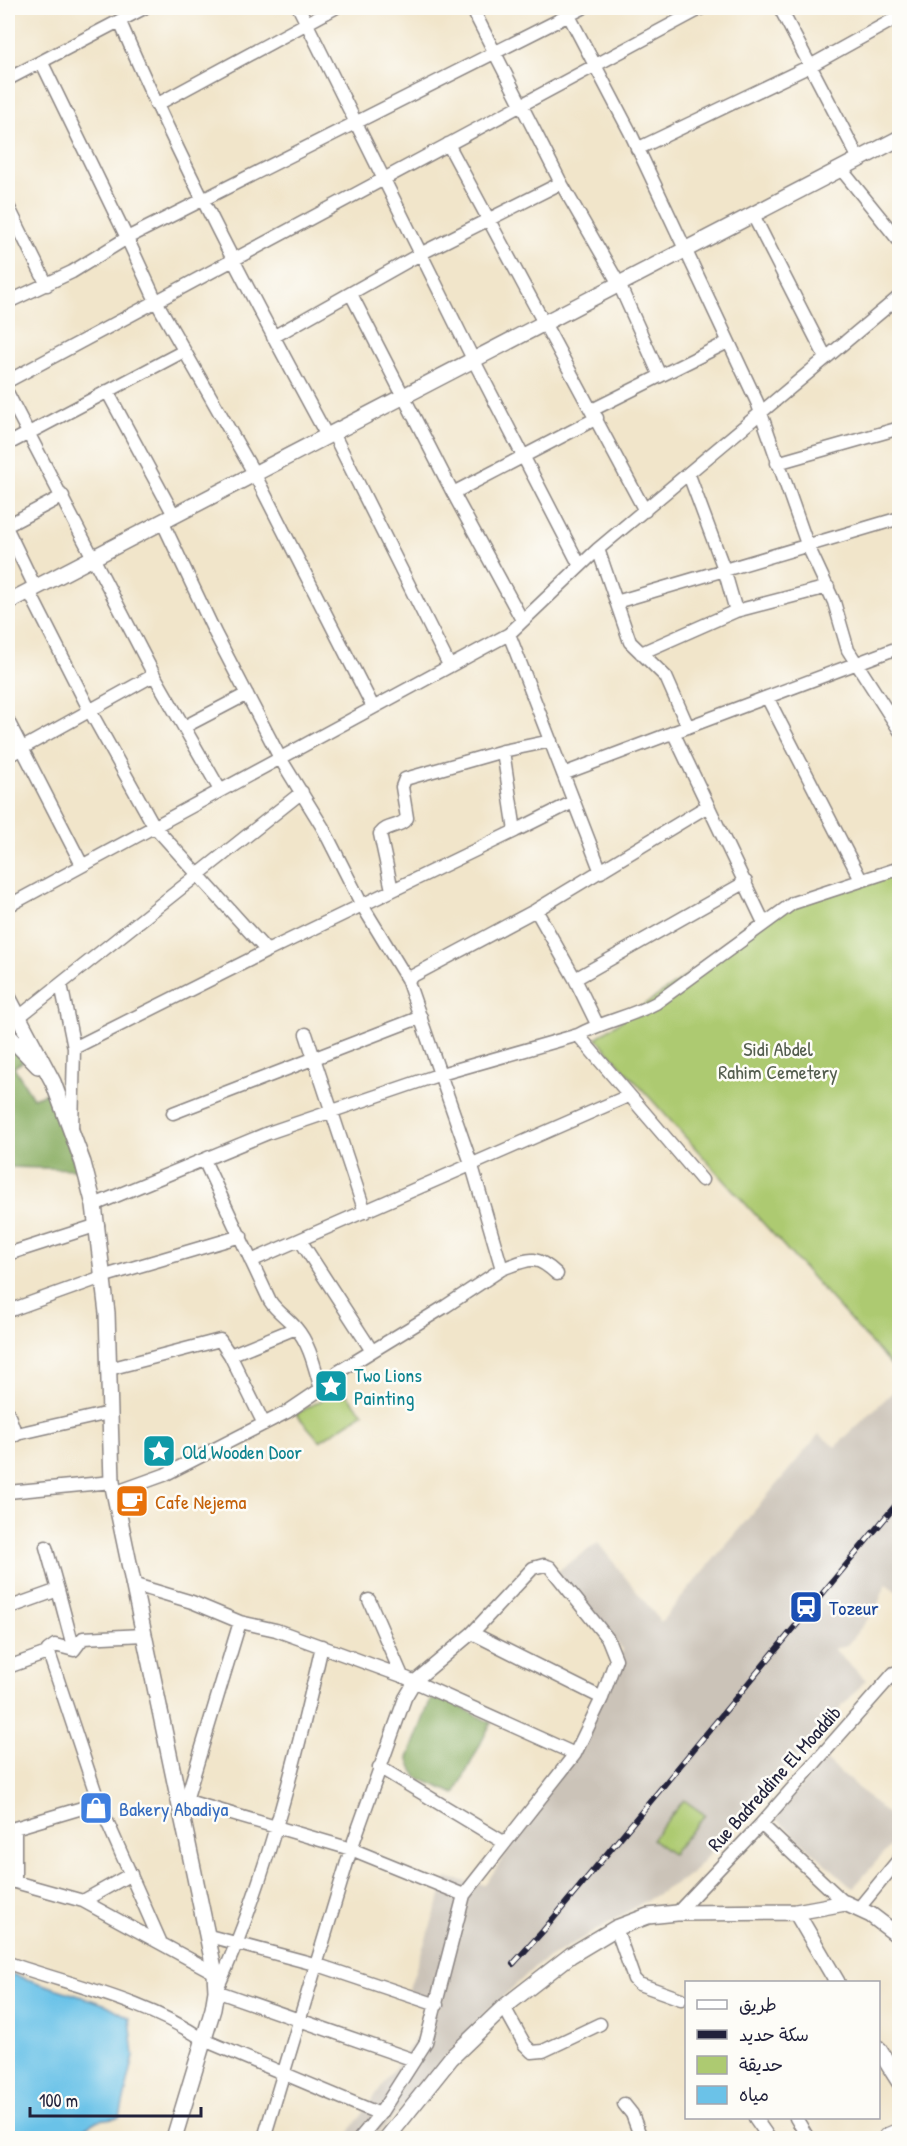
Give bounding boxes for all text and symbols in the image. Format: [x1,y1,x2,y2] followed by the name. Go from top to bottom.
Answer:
[718,1035,838,1085] park label: Sidi Abdel Rahim Cemetery
[354,1361,422,1411] place label: Two Lions Painting
[313,1368,349,1404] place icon: Two Lions Painting
[141,1433,177,1469] place icon: Old Wooden Door
[182,1438,302,1465] place label: Old Wooden Door
[114,1483,150,1519] cafe icon: Cafe Nejema
[155,1488,246,1515] place label: Cafe Nejema
[788,1589,824,1625] station icon: Tozeur
[829,1594,879,1621] place label: Tozeur
[701,1699,847,1857] street label: Rue Badreddine El Moaddib
[78,1790,114,1826] shop icon: Bakery Abadiya
[119,1795,229,1822] place label: Bakery Abadiya
[685,1981,880,2119] legend
[739,1992,777,2017] text: طريق
[739,2022,809,2047] text: سكة حديد
[739,2052,783,2077] text: حديقة
[30,2080,201,2118] scale bar
[739,2082,769,2107] text: مياه
[39,2088,78,2113] text: 100 m

